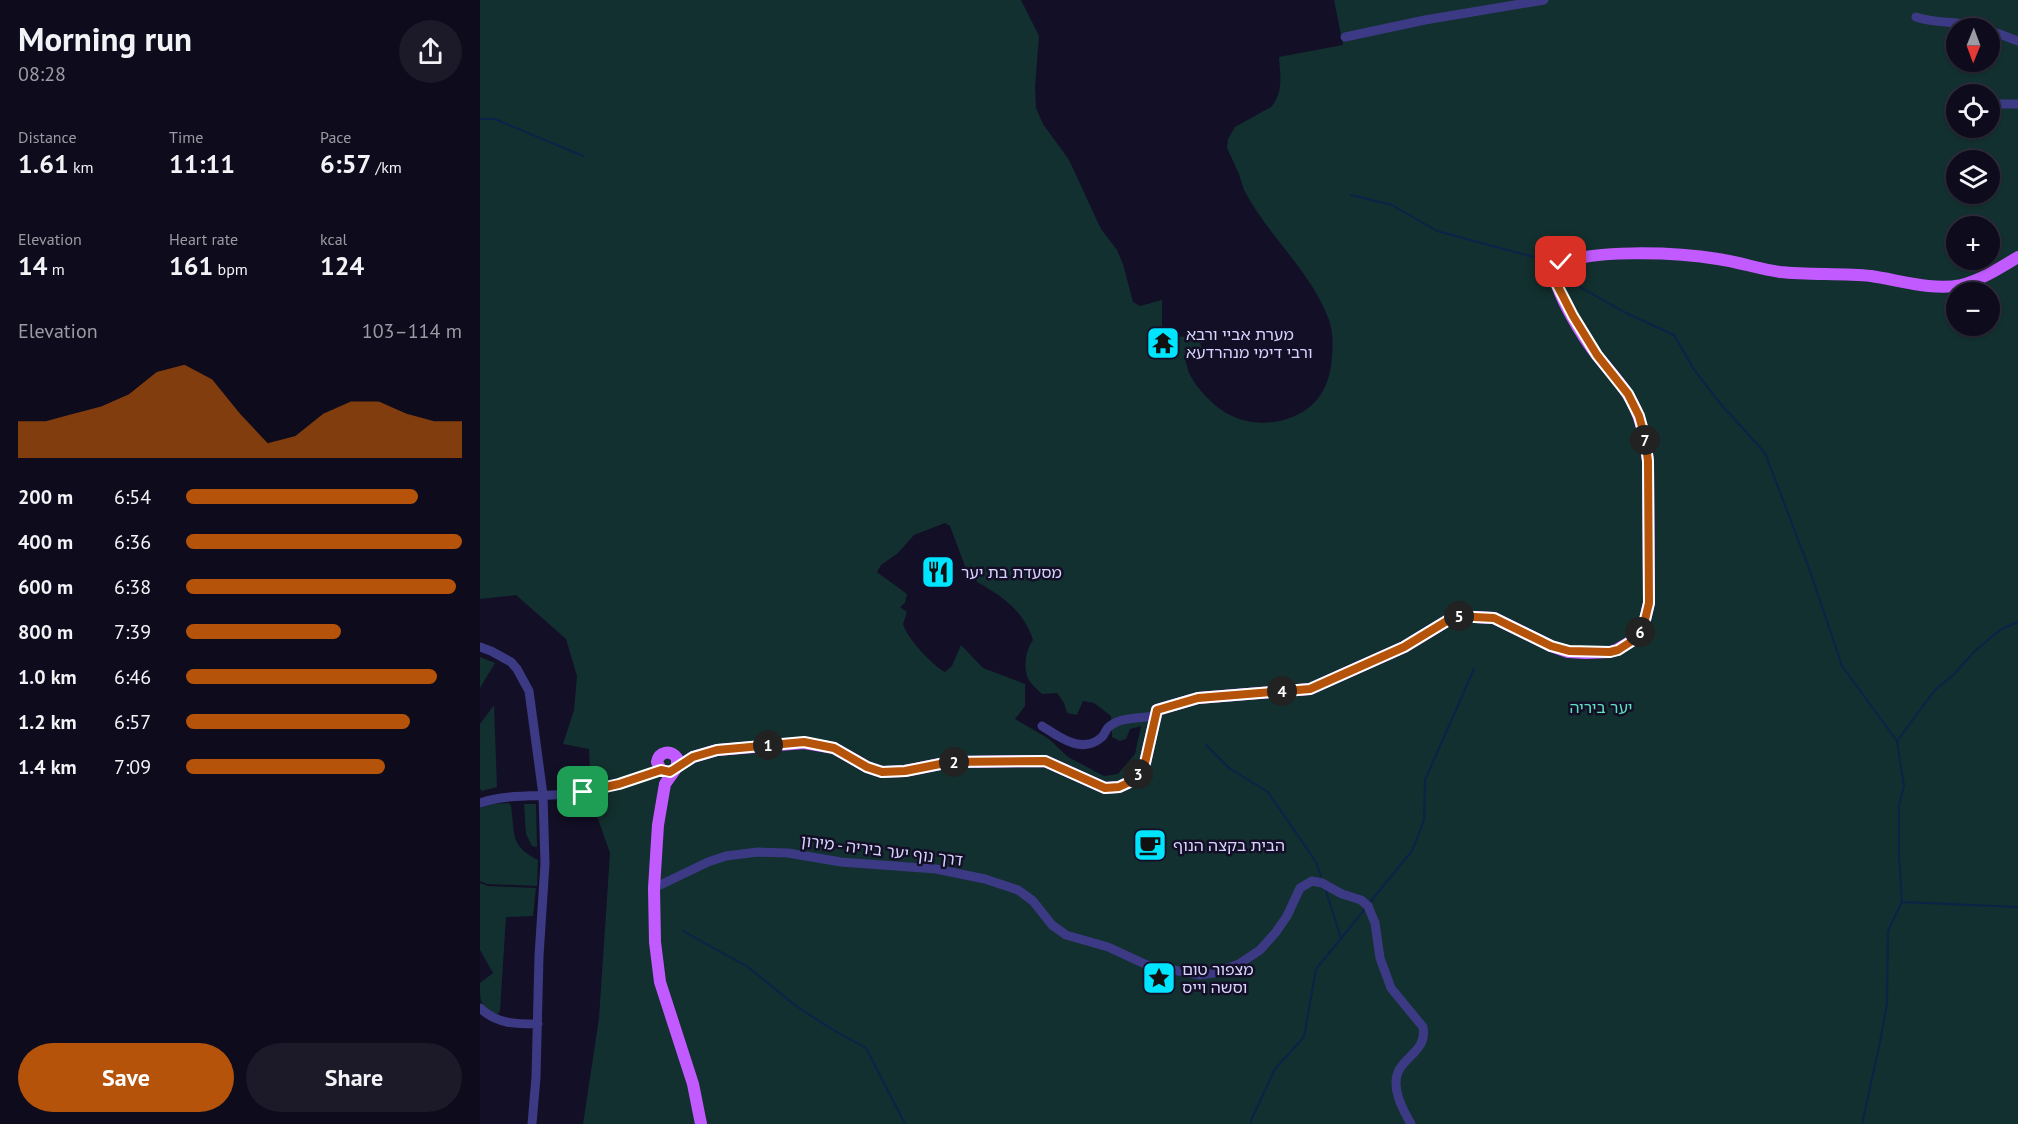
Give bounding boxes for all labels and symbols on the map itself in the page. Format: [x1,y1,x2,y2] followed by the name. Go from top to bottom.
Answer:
[1946,18,2000,72] north arrow
[1535,236,1586,287] pin
[1186,324,1313,362] place label: מערת אביי ורבא ורבי דימי מנהרדעא
[1145,325,1181,361] temple icon: מערת אביי ורבא ורבי דימי מנהרדעא
[1630,425,1660,455] pin: 7
[920,554,956,590] restaurant icon: מסעדת בת יער
[961,562,1062,582] place label: מסעדת בת יער
[1444,601,1474,631] pin: 5
[1625,617,1655,647] pin: 6
[1267,676,1297,706] pin: 4
[1569,697,1633,717] park label: יער ביריה
[753,730,783,760] pin: 1
[939,747,969,777] pin: 2
[1123,759,1153,789] pin: 3
[557,766,608,817] pin
[1132,827,1168,863] cafe icon: הבית בקצה הנוף
[800,830,964,870] street label: דרך נוף יער ביריה - מירון
[1173,835,1285,855] place label: הבית בקצה הנוף
[1182,959,1254,997] place label: מצפור טום וסשה וייס
[1141,960,1177,996] place icon: מצפור טום וסשה וייס

